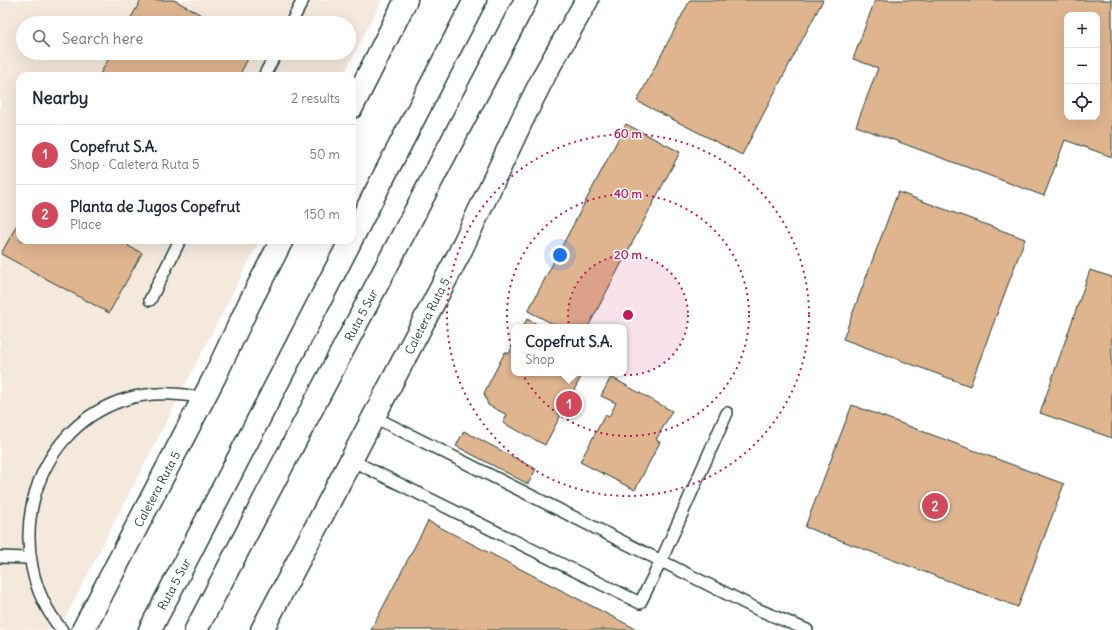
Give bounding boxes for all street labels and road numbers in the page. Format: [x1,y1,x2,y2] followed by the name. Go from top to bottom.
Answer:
[401,275,453,357] street label: Caletera Ruta 5
[341,286,381,344] street label: Ruta 5 Sur
[131,448,183,530] street label: Caletera Ruta 5
[154,555,194,613] street label: Ruta 5 Sur

